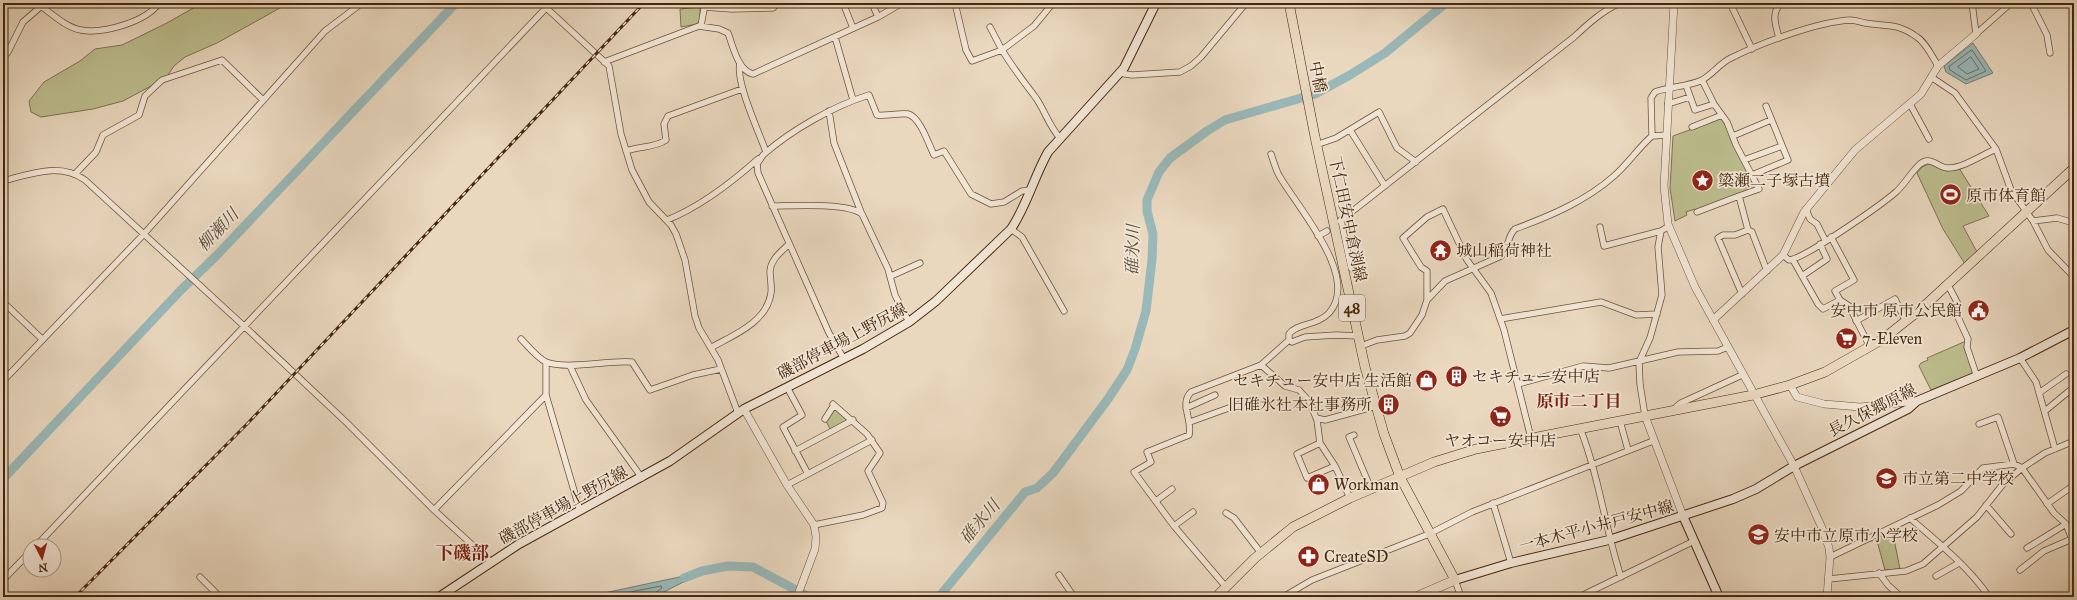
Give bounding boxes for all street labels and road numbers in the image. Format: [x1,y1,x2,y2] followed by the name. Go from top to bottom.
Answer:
[1306,59,1330,95] street label: 中橋
[1325,154,1371,284] street label: 下仁田安中倉渕線
[1339,295,1365,321] road number: 48
[774,299,910,383] street label: 磯部停車場上野尻線
[1825,380,1919,440] street label: 長久保郷原線
[495,462,631,548] street label: 磯部停車場上野尻線
[1516,496,1676,556] street label: 一本木平小井戸安中線

